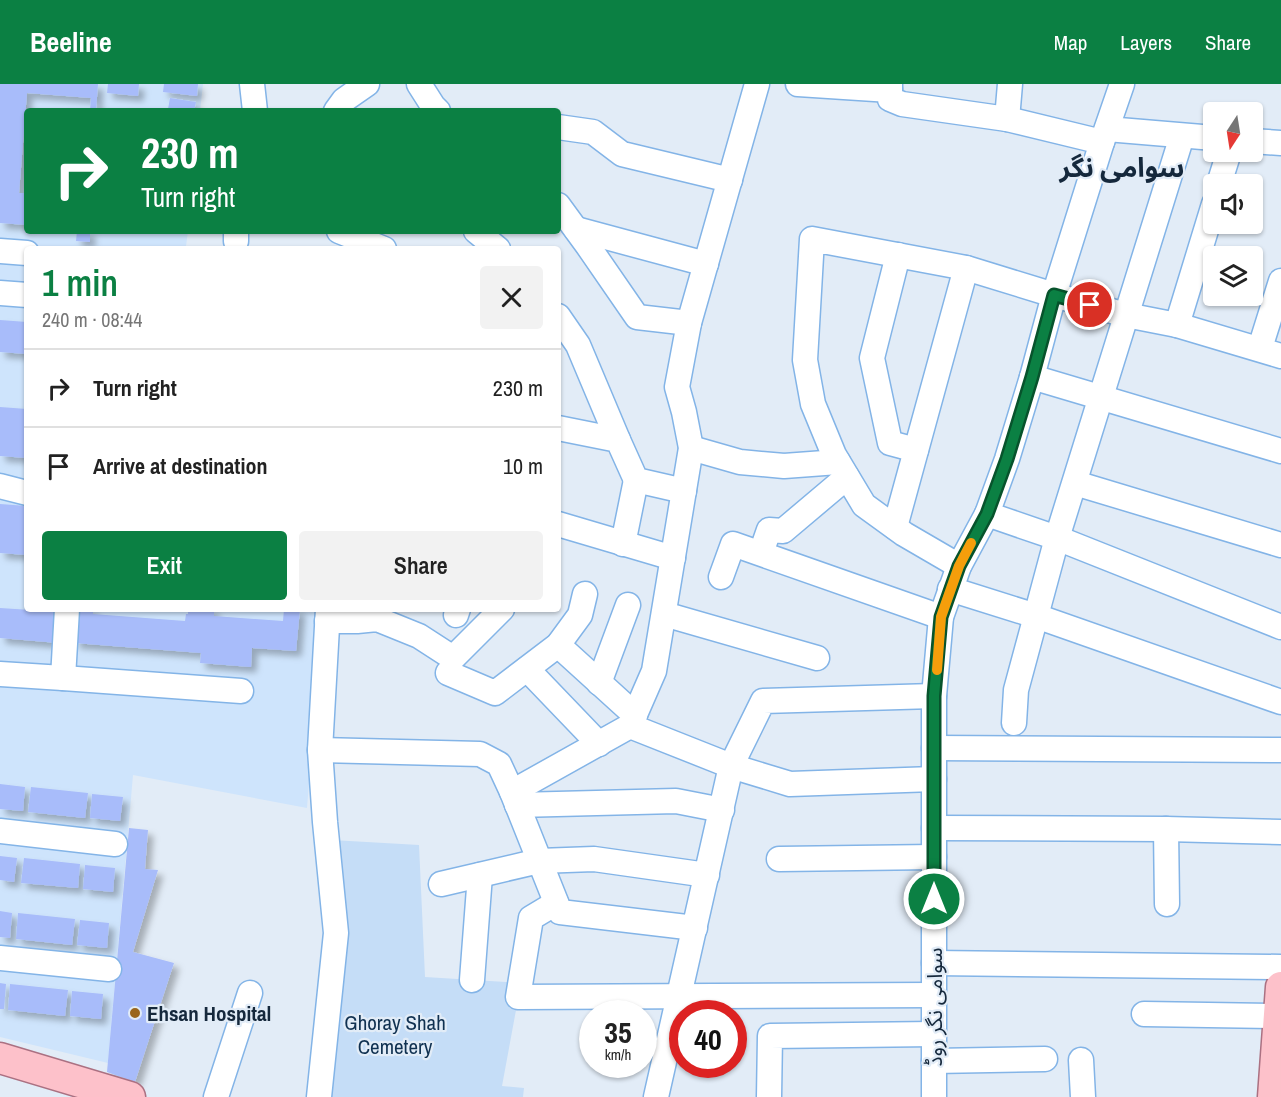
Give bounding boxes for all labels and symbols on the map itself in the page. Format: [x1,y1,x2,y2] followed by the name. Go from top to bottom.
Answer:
[1203,102,1263,162] north arrow
[1058,149,1185,185] district label: سوامی نگر
[1064,279,1115,330] pin
[902,867,966,931] position arrow
[920,947,949,1067] street label: سوامی نگر روڈ
[147,999,271,1028] place label: Ehsan Hospital
[669,1000,747,1078] speed limit sign: 40
[128,1006,142,1020] marker: Ehsan Hospital
[344,1008,446,1061] park label: Ghoray Shah Cemetery

